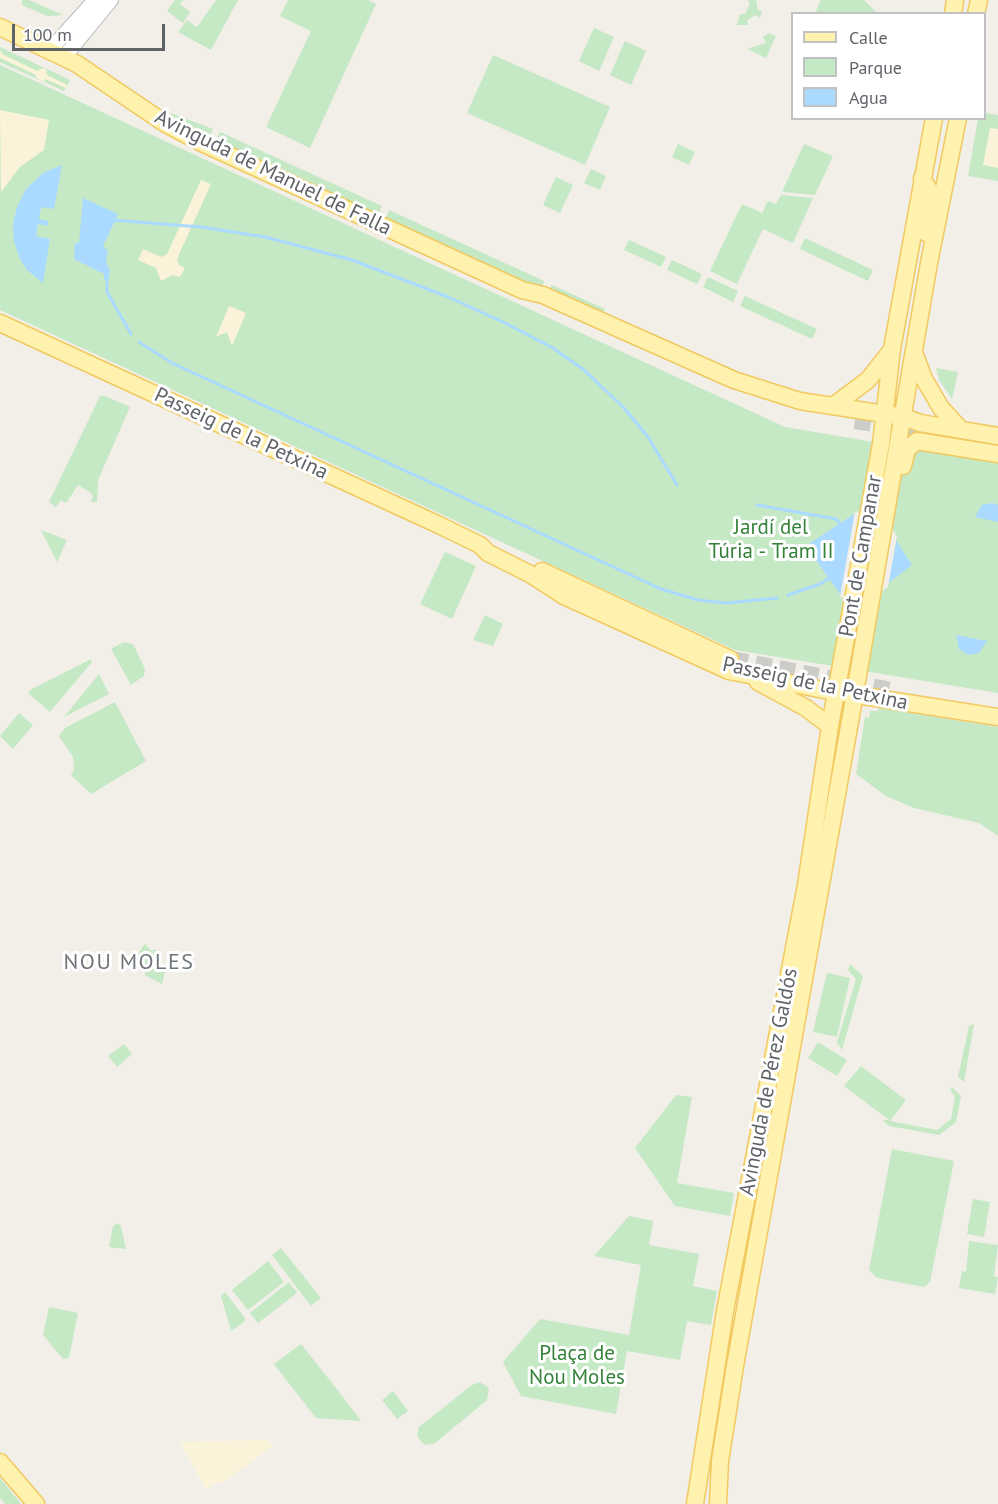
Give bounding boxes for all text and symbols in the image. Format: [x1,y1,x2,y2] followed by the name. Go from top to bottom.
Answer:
[15,12,168,50] scale bar
[791,12,986,120] legend
[23,23,72,46] text: 100 m
[849,26,888,49] text: Calle
[849,56,902,79] text: Parque
[849,86,888,109] text: Agua
[151,105,395,241] street label: Avinguda de Manuel de Falla
[150,383,332,485] street label: Passeig de la Petxina
[834,473,888,639] street label: Pont de Campanar
[708,515,834,565] park label: Jardí del Túria - Tram II
[720,652,910,716] street label: Passeig de la Petxina
[64,950,194,976] district label: NOU MOLES
[735,966,803,1198] street label: Avinguda de Pérez Galdós
[529,1341,625,1391] park label: Plaça de Nou Moles

